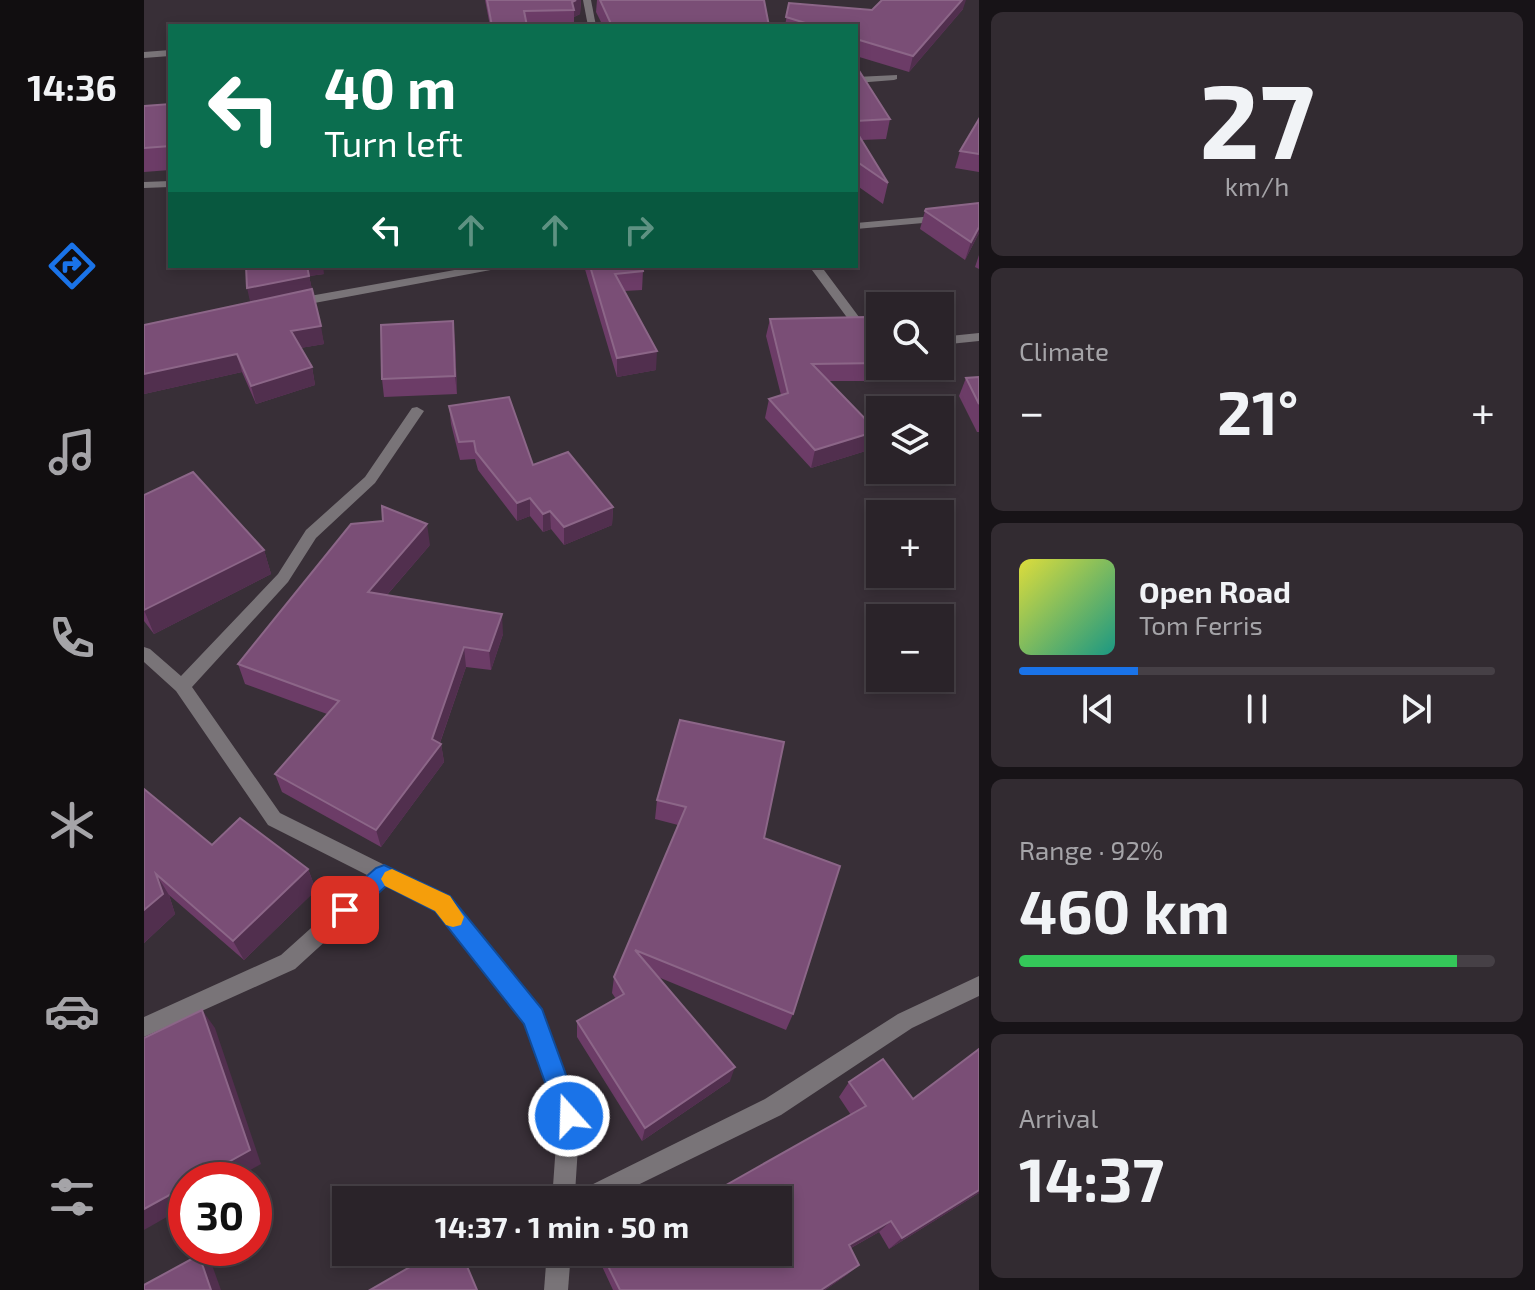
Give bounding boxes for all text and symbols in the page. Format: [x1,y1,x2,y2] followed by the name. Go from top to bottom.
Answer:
[324,53,456,120] text: 40 m
[1199,55,1315,180] text: 27
[192,56,296,160] icon: left
[27,65,117,108] text: 14:36
[324,121,463,164] text: Turn left
[1225,170,1289,201] text: km/h
[365,208,409,252] icon: left
[449,208,493,252] icon: ahead
[533,208,577,252] icon: ahead
[617,208,661,252] icon: right
[44,238,100,294] icon: directions
[866,292,954,692] map controls
[866,292,954,380] button: search
[1019,335,1109,366] text: Climate
[1217,375,1298,447] text: 21°
[1019,384,1045,437] text: −
[1471,384,1495,437] text: +
[866,396,954,484] button: layers
[44,424,100,480] icon: music
[866,500,954,588] button: +
[1139,573,1291,609] text: Open Road
[866,604,954,692] button: −
[1139,609,1263,640] text: Tom Ferris
[44,610,100,666] icon: phone
[1076,687,1120,731] icon: previous
[1235,687,1279,731] icon: pause
[1394,687,1438,731] icon: next
[44,797,100,853] icon: climate
[1019,834,1163,865] text: Range · 92%
[1019,874,1230,946] text: 460 km
[311,876,379,944] pin
[323,888,367,932] icon: arrive
[44,983,100,1039] icon: car
[527,1074,611,1158] position arrow
[1019,1102,1098,1133] text: Arrival
[1019,1142,1164,1214] text: 14:37
[168,1162,272,1266] speed limit sign: 30
[44,1169,100,1225] icon: filters
[435,1208,689,1244] text: 14:37 · 1 min · 50 m

